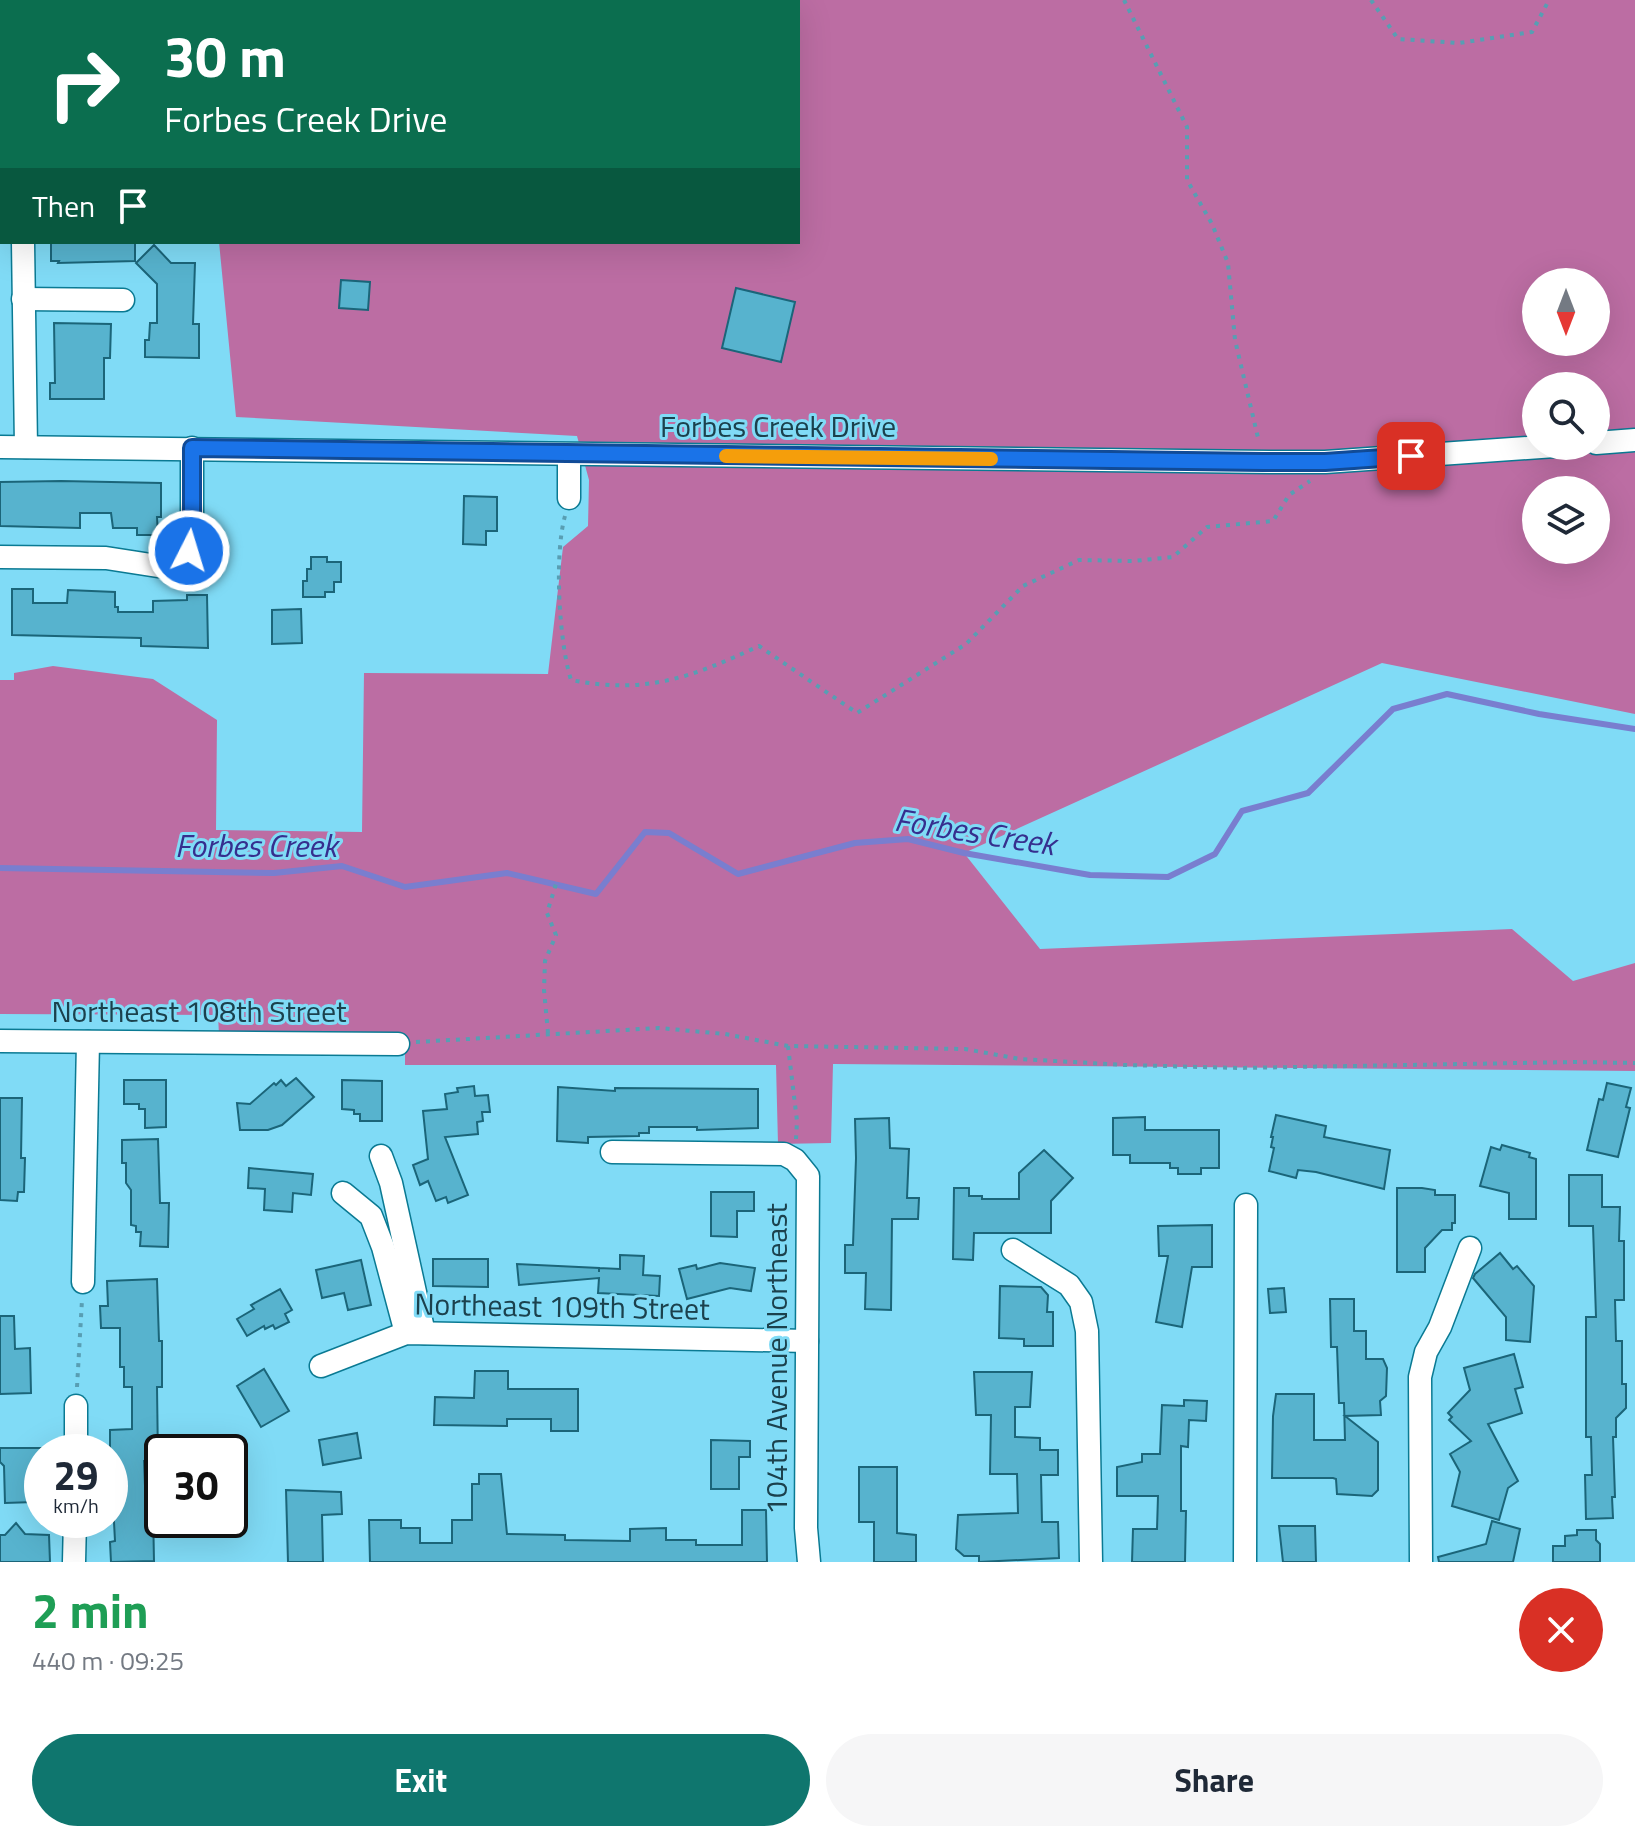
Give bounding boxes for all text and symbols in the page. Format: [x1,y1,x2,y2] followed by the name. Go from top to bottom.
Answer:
[164,14,286,99] text: 30 m
[32,32,136,136] icon: right
[164,91,447,146] text: Forbes Creek Drive
[32,183,95,229] text: Then
[111,184,155,228] icon: arrive
[1522,268,1610,356] north arrow
[1522,268,1610,564] map controls
[1522,372,1610,460] button: search
[660,403,896,449] street label: Forbes Creek Drive
[1377,422,1445,490] pin
[1389,434,1433,478] icon: arrive
[1522,476,1610,564] button: layers
[147,509,231,593] position arrow
[891,795,1063,868] water label: Forbes Creek
[175,821,341,869] water label: Forbes Creek
[51,988,347,1034] street label: Northeast 108th Street
[753,1203,799,1515] street label: 104th Avenue Northeast
[414,1280,710,1332] street label: Northeast 109th Street
[144,1434,248,1538] speed limit sign: 30
[54,1445,98,1506] text: 29
[53,1490,99,1521] text: km/h
[32,1574,149,1647] text: 2 min
[1519,1588,1603,1672] button: close
[32,1641,184,1680] text: 440 m · 09:25
[32,1734,810,1826] button: Exit
[826,1734,1603,1826] button: Share

